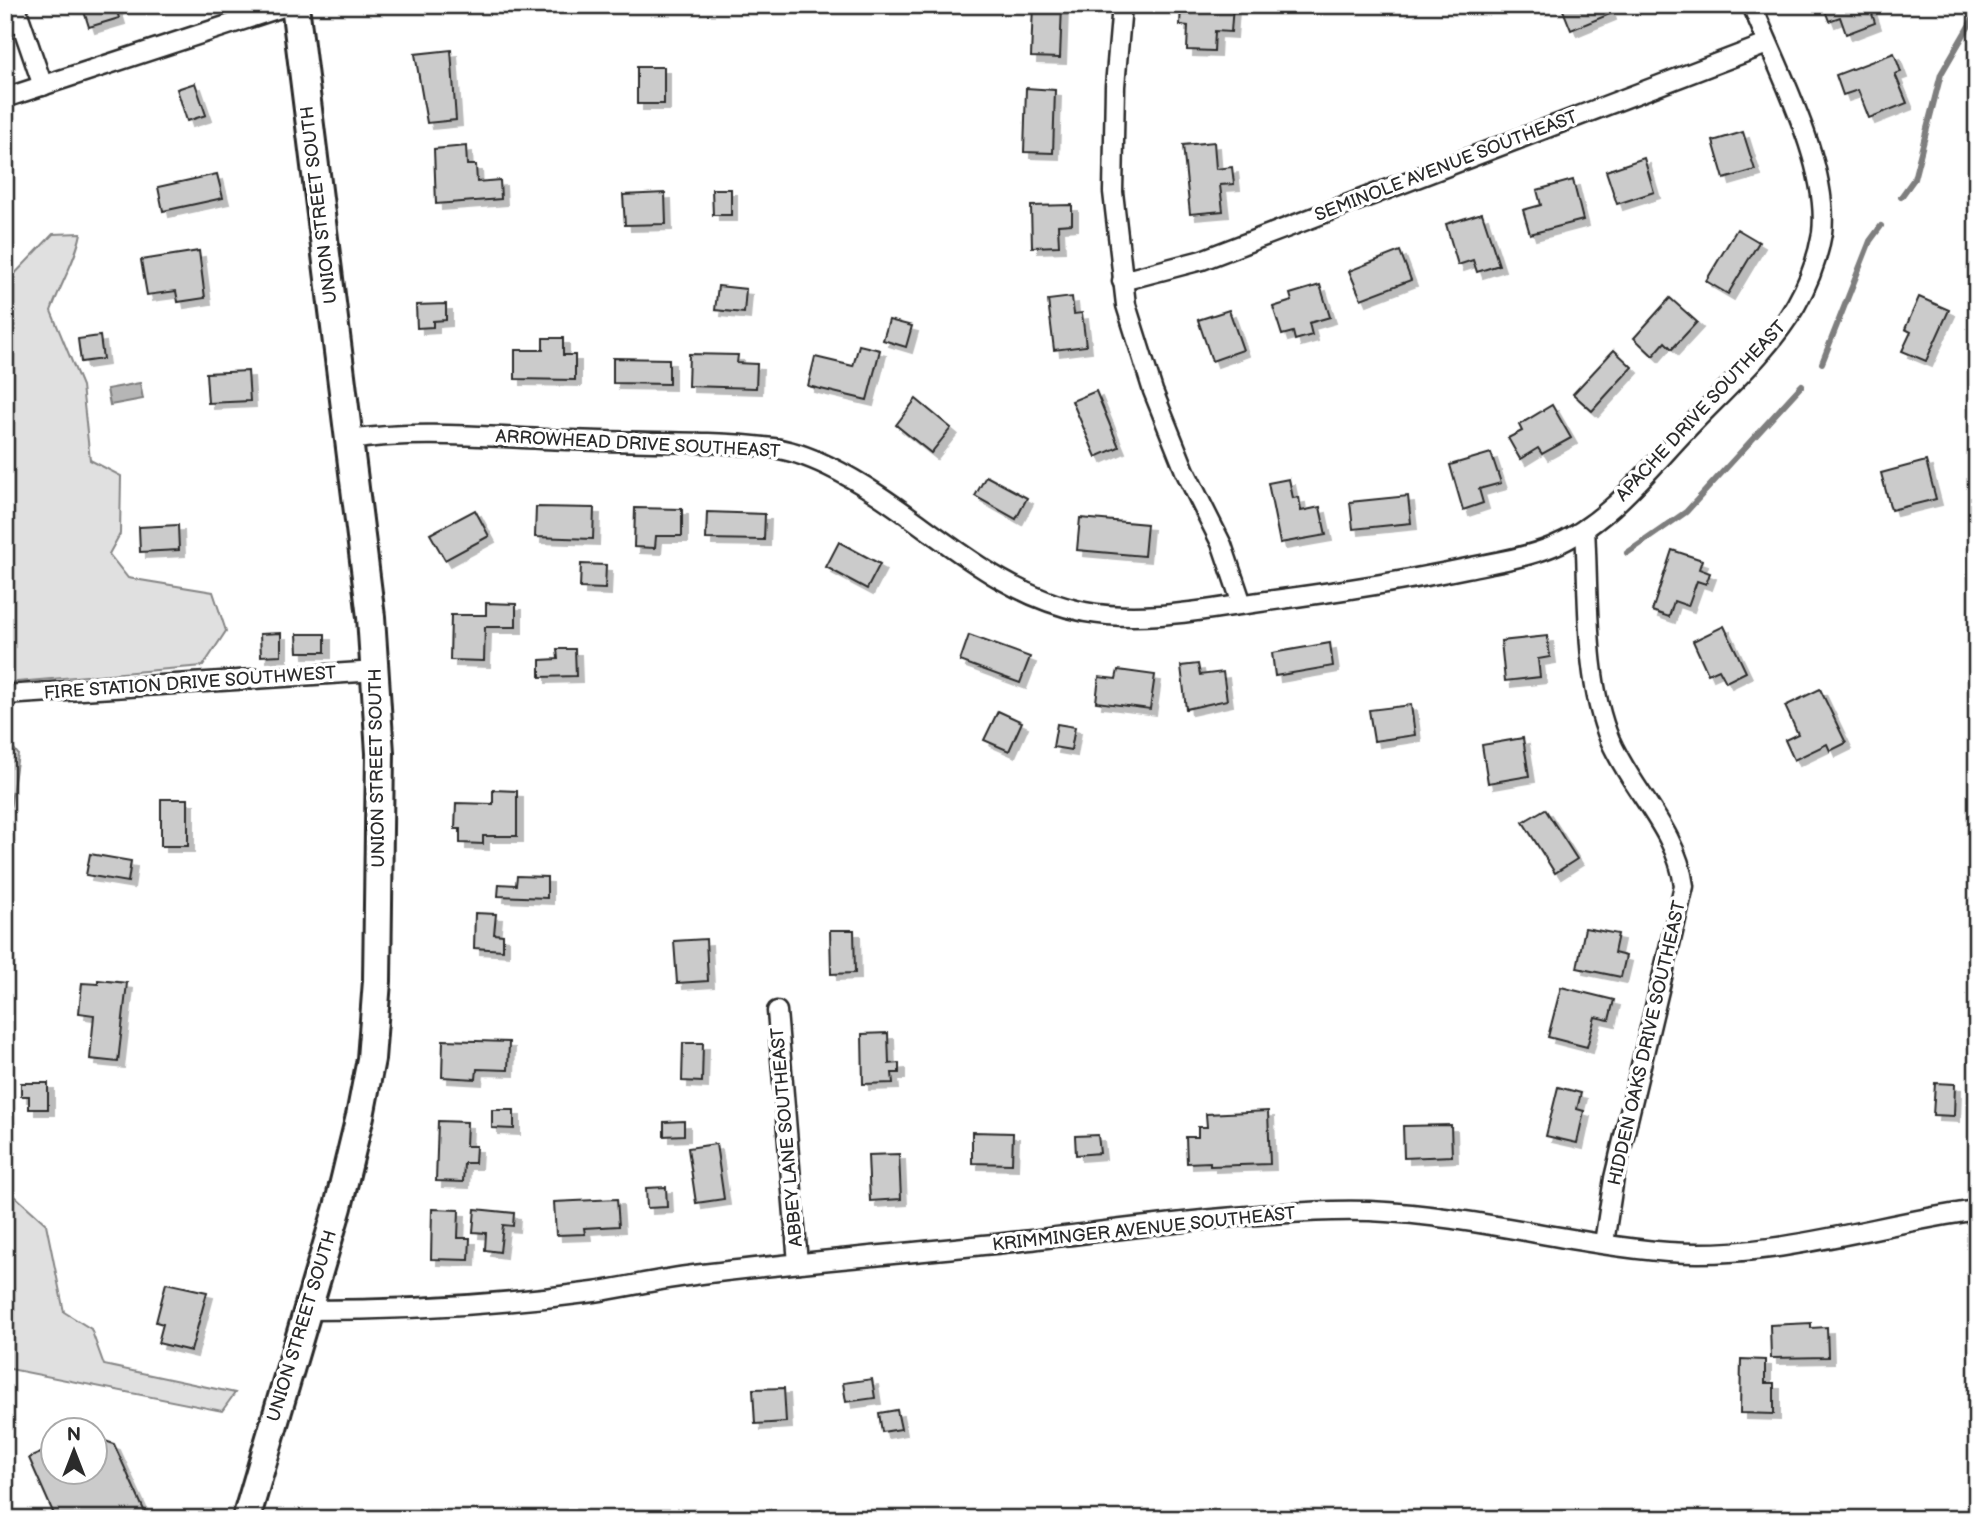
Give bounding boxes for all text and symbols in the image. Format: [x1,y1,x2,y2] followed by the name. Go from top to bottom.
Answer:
[296,105,342,305] street label: UNION STREET SOUTH
[1312,106,1581,226] street label: SEMINOLE AVENUE SOUTHEAST
[1612,316,1790,506] street label: APACHE DRIVE SOUTHEAST
[495,426,781,462] street label: ARROWHEAD DRIVE SOUTHEAST
[43,662,337,704] street label: FIRE STATION DRIVE SOUTHWEST
[365,668,389,868] street label: UNION STREET SOUTH
[1604,898,1690,1188] street label: HIDDEN OAKS DRIVE SOUTHEAST
[767,1026,807,1248] street label: ABBEY LANE SOUTHEAST
[991,1203,1297,1255] street label: KRIMMINGER AVENUE SOUTHEAST
[263,1228,341,1424] street label: UNION STREET SOUTH
[38,1416,108,1486] north arrow
[67,1424,81,1447] text: N

